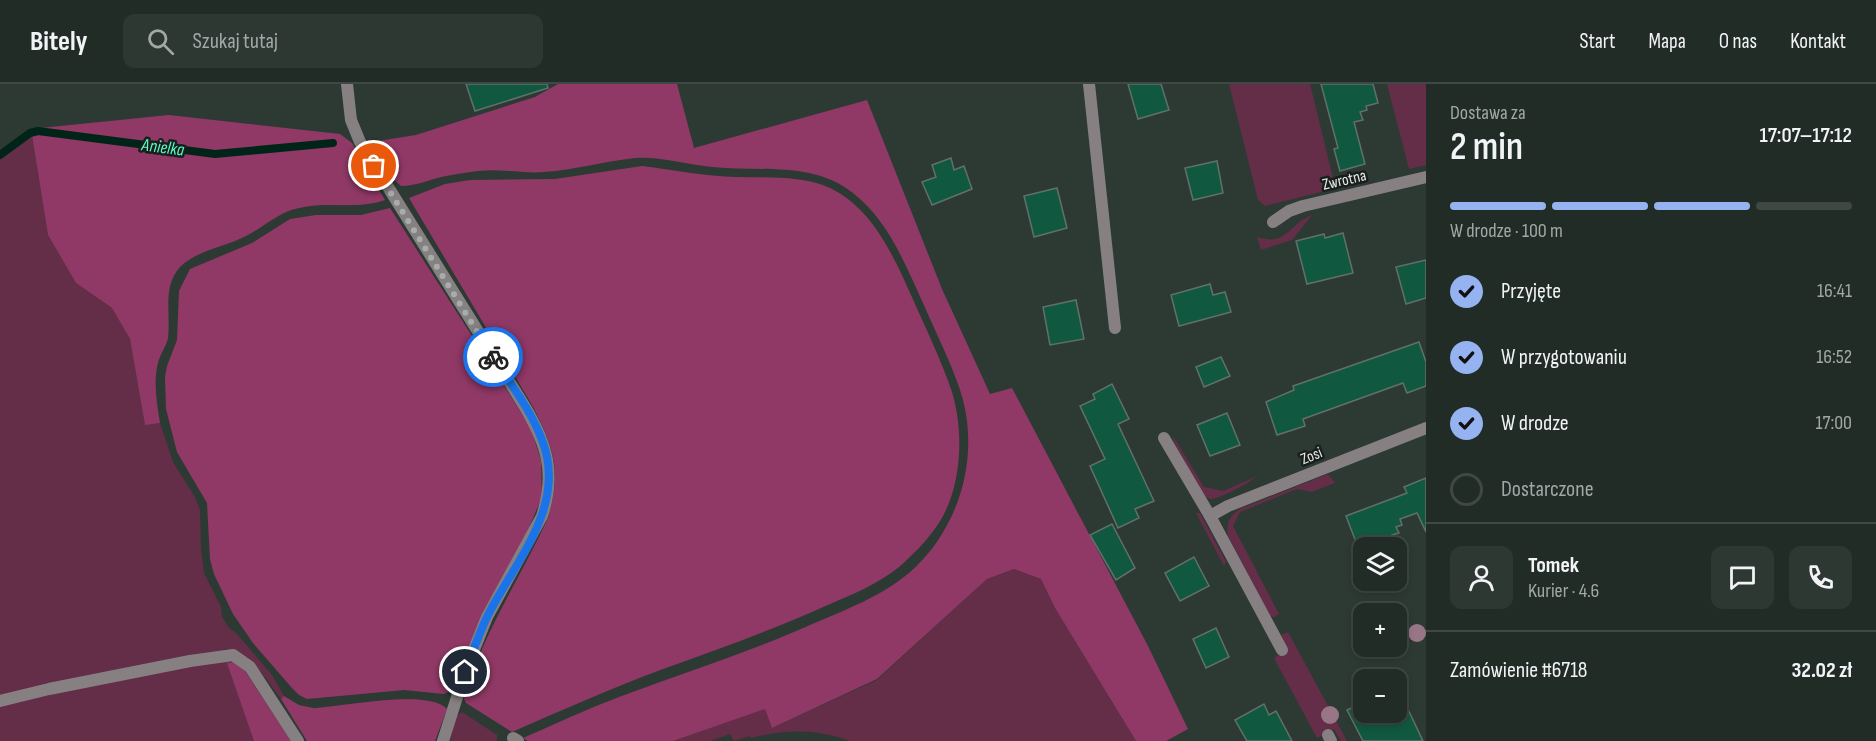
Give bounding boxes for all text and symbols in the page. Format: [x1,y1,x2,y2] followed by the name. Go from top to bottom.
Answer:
[123,14,543,68] search box
[30,25,87,58] text: Bitely
[144,25,177,58] icon: search
[192,28,278,55] text: Szukaj tutaj
[1579,29,1616,54] text: Start
[1649,29,1686,54] text: Mapa
[1719,29,1757,54] text: O nas
[1790,29,1846,54] text: Kontakt
[1450,101,1526,125] text: Dostawa za
[1760,122,1852,149] text: 17:07–17:12
[1450,124,1523,171] text: 2 min
[139,134,186,161] water label: Anielka
[348,140,399,191] pin
[357,149,390,182] icon: bag
[1321,166,1368,195] street label: Zwrotna
[1450,219,1563,243] text: W drodze · 100 m
[1450,275,1483,308] icon: check
[1501,278,1561,305] text: Przyjęte
[1817,279,1852,303] text: 16:41
[463,327,523,387] courier
[477,341,510,374] icon: bike
[1450,341,1483,374] icon: check
[1501,344,1627,371] text: W przygotowaniu
[1816,345,1852,369] text: 16:52
[1450,407,1483,440] icon: check
[1501,410,1569,437] text: W drodze
[1816,411,1852,435] text: 17:00
[1298,444,1325,469] street label: Zosi
[1501,476,1594,503] text: Dostarczone
[1353,537,1407,723] map controls
[1353,537,1407,591] button: layers
[1450,546,1513,609] button: person
[1711,546,1774,609] button: chat
[1789,546,1852,609] button: phone
[1528,552,1579,579] text: Tomek
[1528,579,1599,603] text: Kurier · 4.6
[1353,603,1407,657] button: +
[439,646,490,697] pin
[448,655,481,688] icon: home
[1450,657,1588,684] text: Zamówienie #6718
[1791,657,1852,684] text: 32.02 zł
[1353,669,1407,723] button: −

